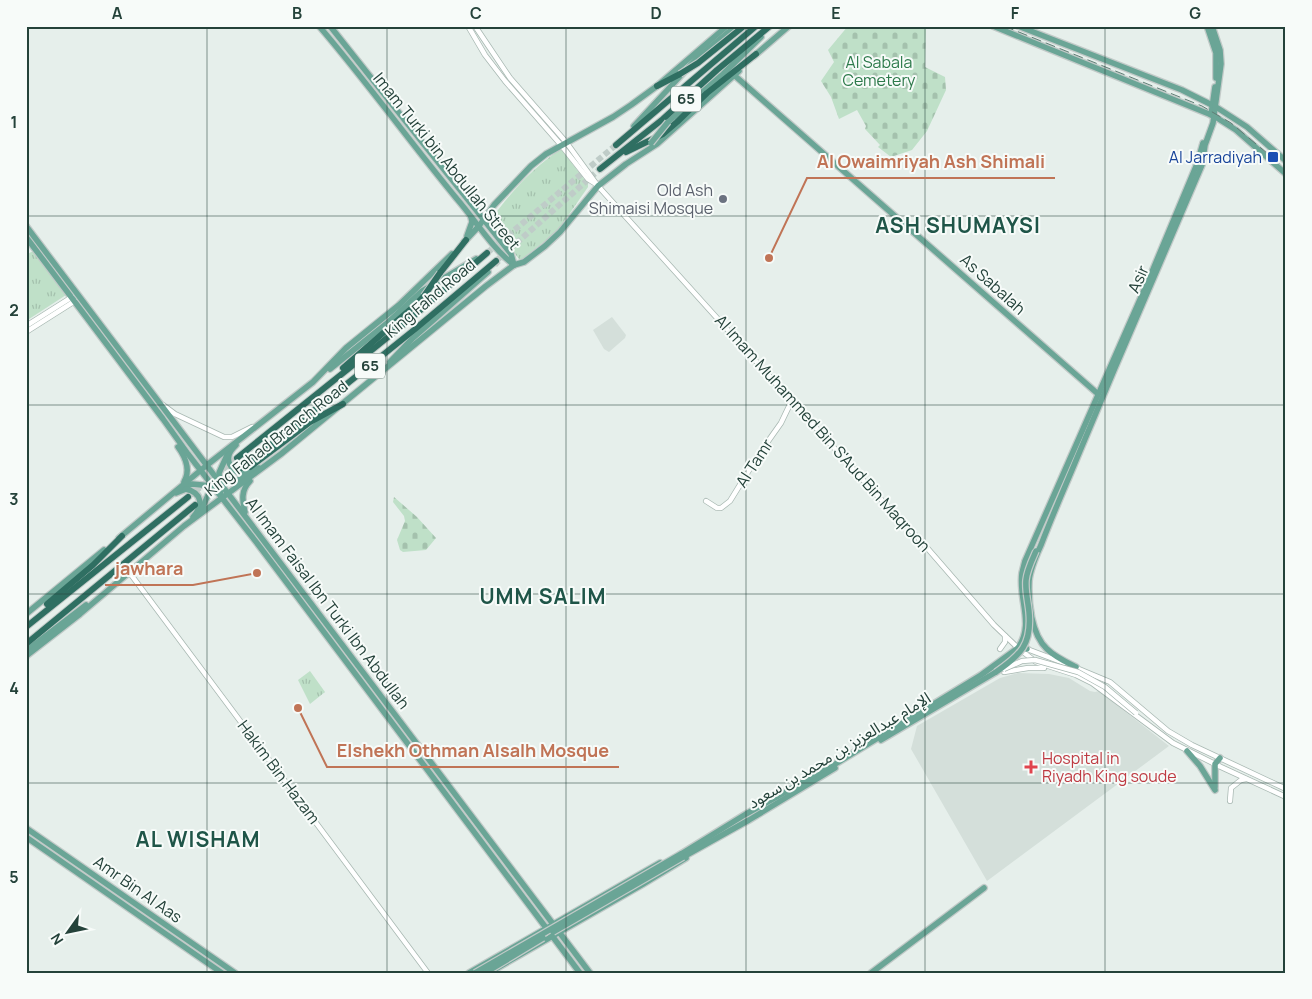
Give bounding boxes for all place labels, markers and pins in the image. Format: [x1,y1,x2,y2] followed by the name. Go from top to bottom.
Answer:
[807,145,1055,178] callout: Al Owaimriyah Ash Shimali
[1169,146,1262,168] place label: Al Jarradiyah
[1266,150,1280,164] marker: Al Jarradiyah
[589,179,713,219] place label: Old Ash Shimaisi Mosque
[717,193,729,205] marker: Old Ash Shimaisi Mosque
[105,552,193,585] callout: jawhara
[327,734,619,767] callout: Elshekh Othman Alsalh Mosque
[1042,747,1177,787] place label: Hospital in Riyadh King soude
[1024,760,1038,774] marker: Hospital in Riyadh King soude

